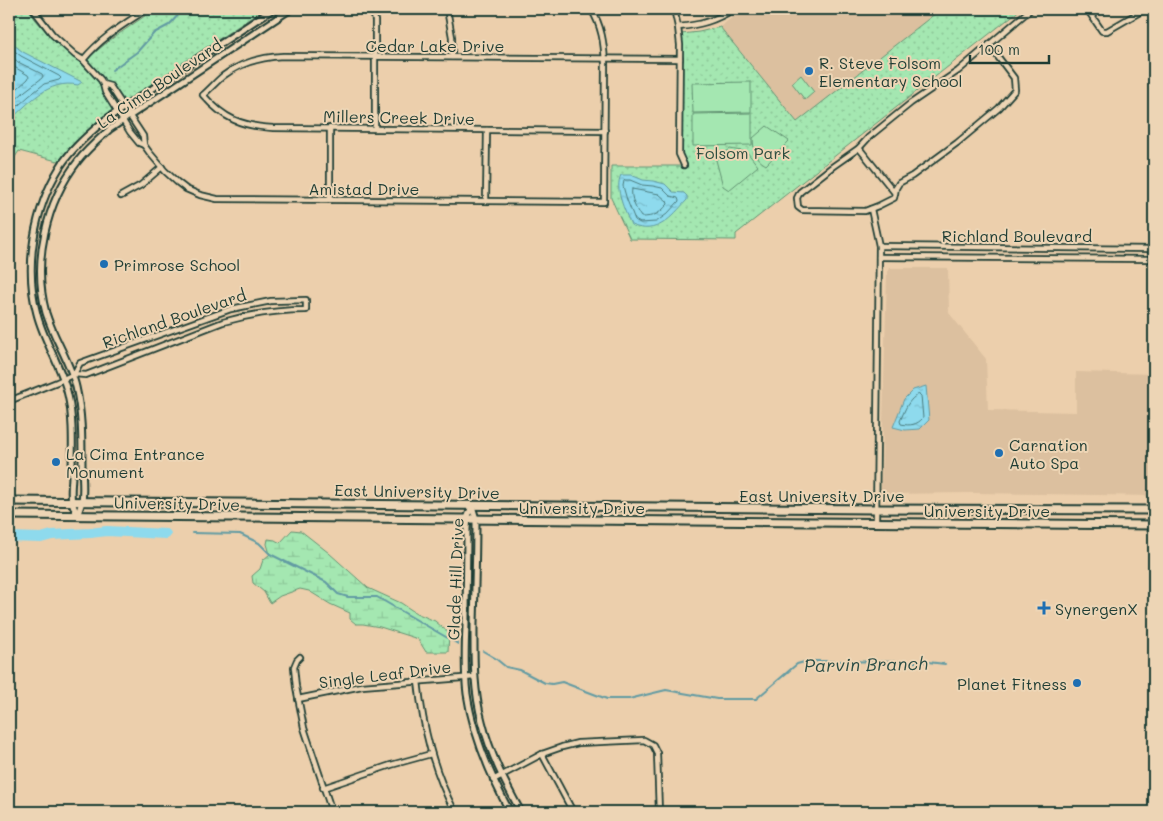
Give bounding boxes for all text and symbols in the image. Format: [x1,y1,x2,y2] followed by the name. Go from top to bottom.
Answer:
[970,32,1049,64] scale bar
[92,33,226,133] street label: La Cima Boulevard
[366,35,504,56] street label: Cedar Lake Drive
[978,39,1020,59] text: 100 m
[819,52,963,91] place label: R. Steve Folsom Elementary School
[803,65,815,77] marker: R. Steve Folsom Elementary School
[323,105,475,129] street label: Millers Creek Drive
[696,142,790,163] park label: Folsom Park
[308,178,420,199] street label: Amistad Drive
[942,225,1092,246] street label: Richland Boulevard
[114,254,240,275] place label: Primrose School
[98,258,110,270] marker: Primrose School
[99,284,249,352] street label: Richland Boulevard
[1009,434,1088,473] place label: Carnation Auto Spa
[66,443,205,482] place label: La Cima Entrance Monument
[993,447,1005,459] marker: Carnation Auto Spa
[50,456,62,468] marker: La Cima Entrance Monument
[334,479,500,503] street label: East University Drive
[739,485,905,506] street label: East University Drive
[114,491,240,515] street label: University Drive
[519,497,645,518] street label: University Drive
[924,500,1050,521] street label: University Drive
[442,517,468,641] street label: Glade Hill Drive
[1055,598,1138,619] place label: SynergenX
[1037,601,1051,615] marker: SynergenX
[804,651,928,677] water label: Parvin Branch
[318,655,452,693] street label: Single Leaf Drive
[957,673,1067,694] place label: Planet Fitness
[1071,677,1083,689] marker: Planet Fitness

